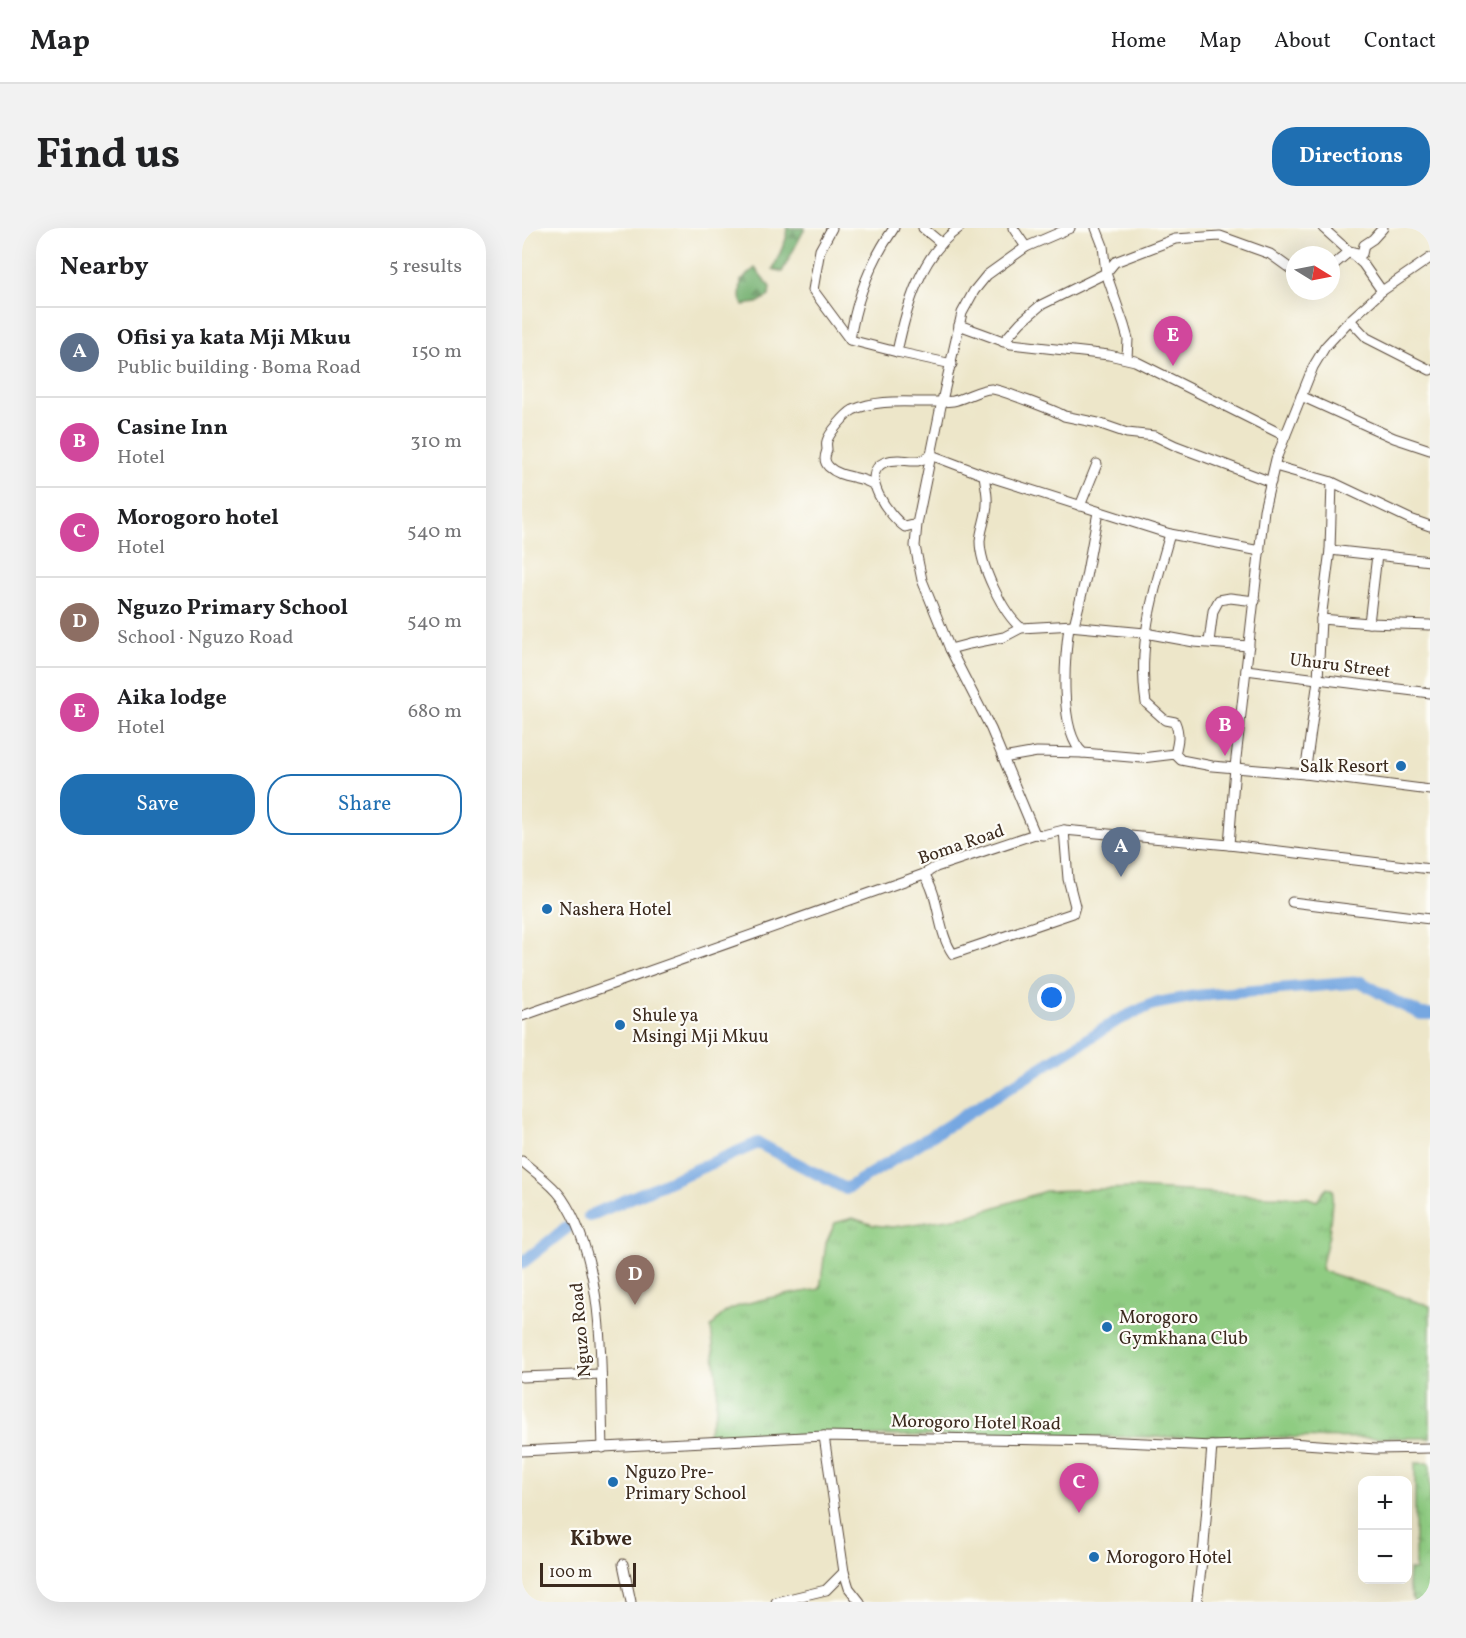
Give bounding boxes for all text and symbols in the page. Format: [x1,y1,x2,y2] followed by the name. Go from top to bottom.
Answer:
[30,22,90,61] text: Map
[1111,27,1166,56] text: Home
[1199,27,1241,56] text: Map
[1274,27,1331,56] text: About
[1364,27,1436,56] text: Contact
[36,127,180,186] text: Find us
[1272,127,1430,186] button: Directions
[1286,246,1340,300] north arrow
[60,249,149,285] text: Nearby
[389,253,462,281] text: 5 results
[1154,316,1192,366] pin: E
[117,323,351,354] text: Ofisi ya kata Mji Mkuu
[72,338,87,366] text: A
[411,338,462,366] text: 150 m
[117,354,361,382] text: Public building · Boma Road
[117,413,228,444] text: Casine Inn
[73,428,86,456] text: B
[410,428,462,456] text: 310 m
[117,444,165,472] text: Hotel
[117,503,279,534] text: Morogoro hotel
[73,518,86,546] text: C
[407,518,462,546] text: 540 m
[117,534,165,562] text: Hotel
[117,593,348,624] text: Nguzo Primary School
[72,608,87,636] text: D
[407,608,462,636] text: 540 m
[117,624,294,652] text: School · Nguzo Road
[1288,648,1392,685] street label: Uhuru Street
[117,683,227,714] text: Aika lodge
[73,698,86,726] text: E
[408,698,462,726] text: 680 m
[1206,706,1244,756] pin: B
[117,714,165,742] text: Hotel
[1300,755,1389,780] place label: Salk Resort
[1394,759,1408,773] marker: Salk Resort
[60,774,255,835] button: Save
[267,774,462,835] button: Share
[915,819,1008,872] street label: Boma Road
[1102,828,1140,877] pin: A
[559,898,672,923] place label: Nashera Hotel
[540,902,554,916] marker: Nashera Hotel
[1037,983,1066,1012] your location
[632,1004,769,1050] place label: Shule ya Msingi Mji Mkuu
[613,1018,627,1032] marker: Shule ya Msingi Mji Mkuu
[616,1256,654,1305] pin: D
[565,1281,598,1379] street label: Nguzo Road
[1119,1306,1248,1352] place label: Morogoro Gymkhana Club
[1100,1320,1114,1334] marker: Morogoro Gymkhana Club
[891,1410,1061,1437] street label: Morogoro Hotel Road
[625,1461,746,1507] place label: Nguzo Pre- Primary School
[1060,1464,1098,1513] pin: C
[606,1475,620,1489] marker: Nguzo Pre- Primary School
[1358,1476,1412,1584] map controls
[1358,1476,1412,1530] button: +
[570,1525,632,1554] district label: Kibwe
[1358,1530,1412,1584] button: −
[1106,1546,1232,1571] place label: Morogoro Hotel
[1087,1550,1101,1564] marker: Morogoro Hotel
[540,1560,636,1588] scale bar
[549,1562,592,1584] text: 100 m

